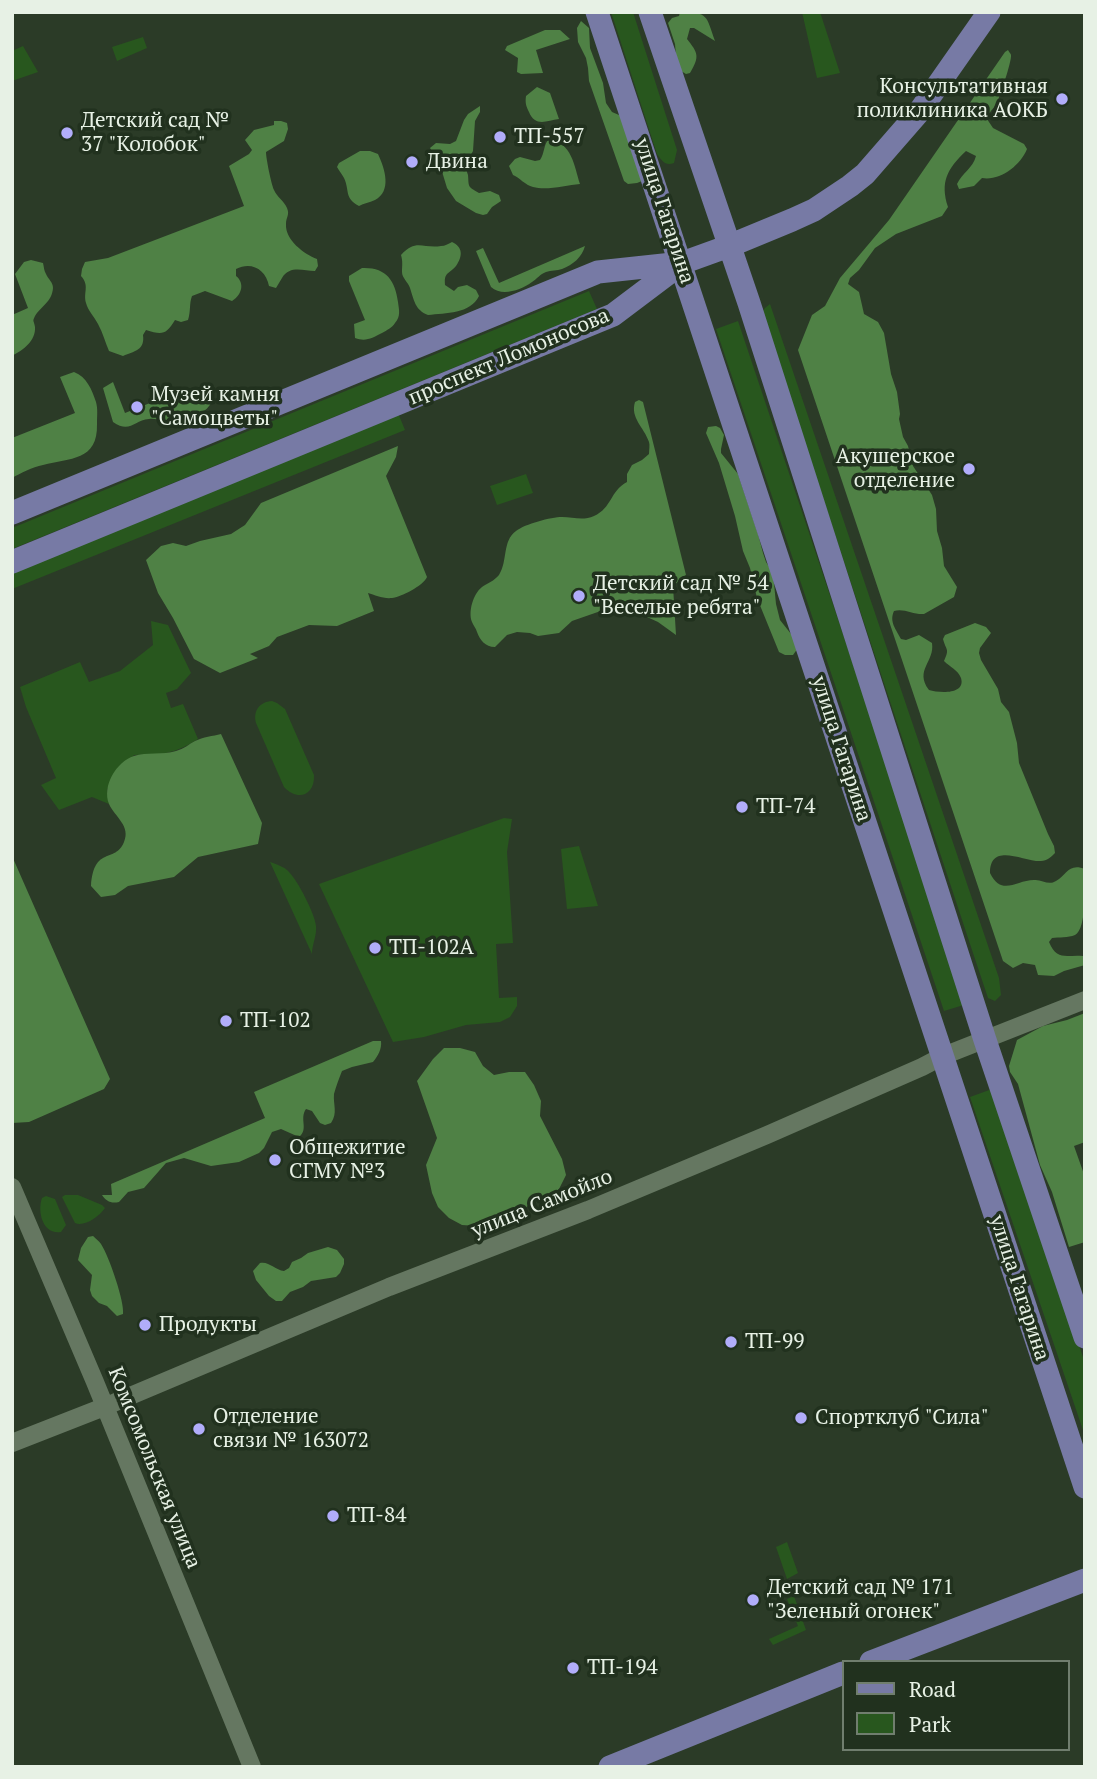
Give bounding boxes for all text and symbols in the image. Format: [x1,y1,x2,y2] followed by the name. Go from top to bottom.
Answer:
[856,74,1048,124] place label: Консультативная поликлиника АОКБ
[1054,91,1070,107] marker: Консультативная поликлиника АОКБ
[81,108,229,158] place label: Детский сад № 37 "Колобок"
[514,124,585,150] place label: ТП-557
[59,125,75,141] marker: Детский сад № 37 "Колобок"
[492,129,508,145] marker: ТП-557
[629,135,699,287] street label: улица Гагарина
[426,149,488,175] place label: Двина
[404,154,420,170] marker: Двина
[405,303,613,411] street label: проспект Ломоносова
[151,382,280,432] place label: Музей камня "Самоцветы"
[129,399,145,415] marker: Музей камня "Самоцветы"
[836,444,955,494] place label: Акушерское отделение
[961,461,977,477] marker: Акушерское отделение
[593,571,769,621] place label: Детский сад № 54 "Веселые ребята"
[571,588,587,604] marker: Детский сад № 54 "Веселые ребята"
[806,673,876,825] street label: улица Гагарина
[756,794,815,820] place label: ТП-74
[734,799,750,815] marker: ТП-74
[389,935,474,961] place label: ТП-102А
[367,940,383,956] marker: ТП-102А
[240,1008,311,1034] place label: ТП-102
[218,1013,234,1029] marker: ТП-102
[289,1135,406,1185] place label: Общежитие СГМУ №3
[267,1152,283,1168] marker: Общежитие СГМУ №3
[468,1164,616,1244] street label: улица Самойло
[984,1212,1054,1364] street label: улица Гагарина
[159,1312,257,1338] place label: Продукты
[137,1317,153,1333] marker: Продукты
[745,1329,804,1355] place label: ТП-99
[723,1334,739,1350] marker: ТП-99
[102,1364,206,1572] street label: Комсомольская улица
[213,1404,369,1454] place label: Отделение связи № 163072
[815,1405,989,1431] place label: Спортклуб "Сила"
[793,1410,809,1426] marker: Спортклуб "Сила"
[191,1421,207,1437] marker: Отделение связи № 163072
[347,1503,406,1529] place label: ТП-84
[325,1508,341,1524] marker: ТП-84
[767,1575,954,1625] place label: Детский сад № 171 "Зеленый огонек"
[745,1592,761,1608] marker: Детский сад № 171 "Зеленый огонек"
[587,1655,658,1681] place label: ТП-194
[565,1660,581,1676] marker: ТП-194
[842,1660,1069,1751] legend
[909,1675,956,1703] text: Road
[909,1710,951,1738] text: Park

